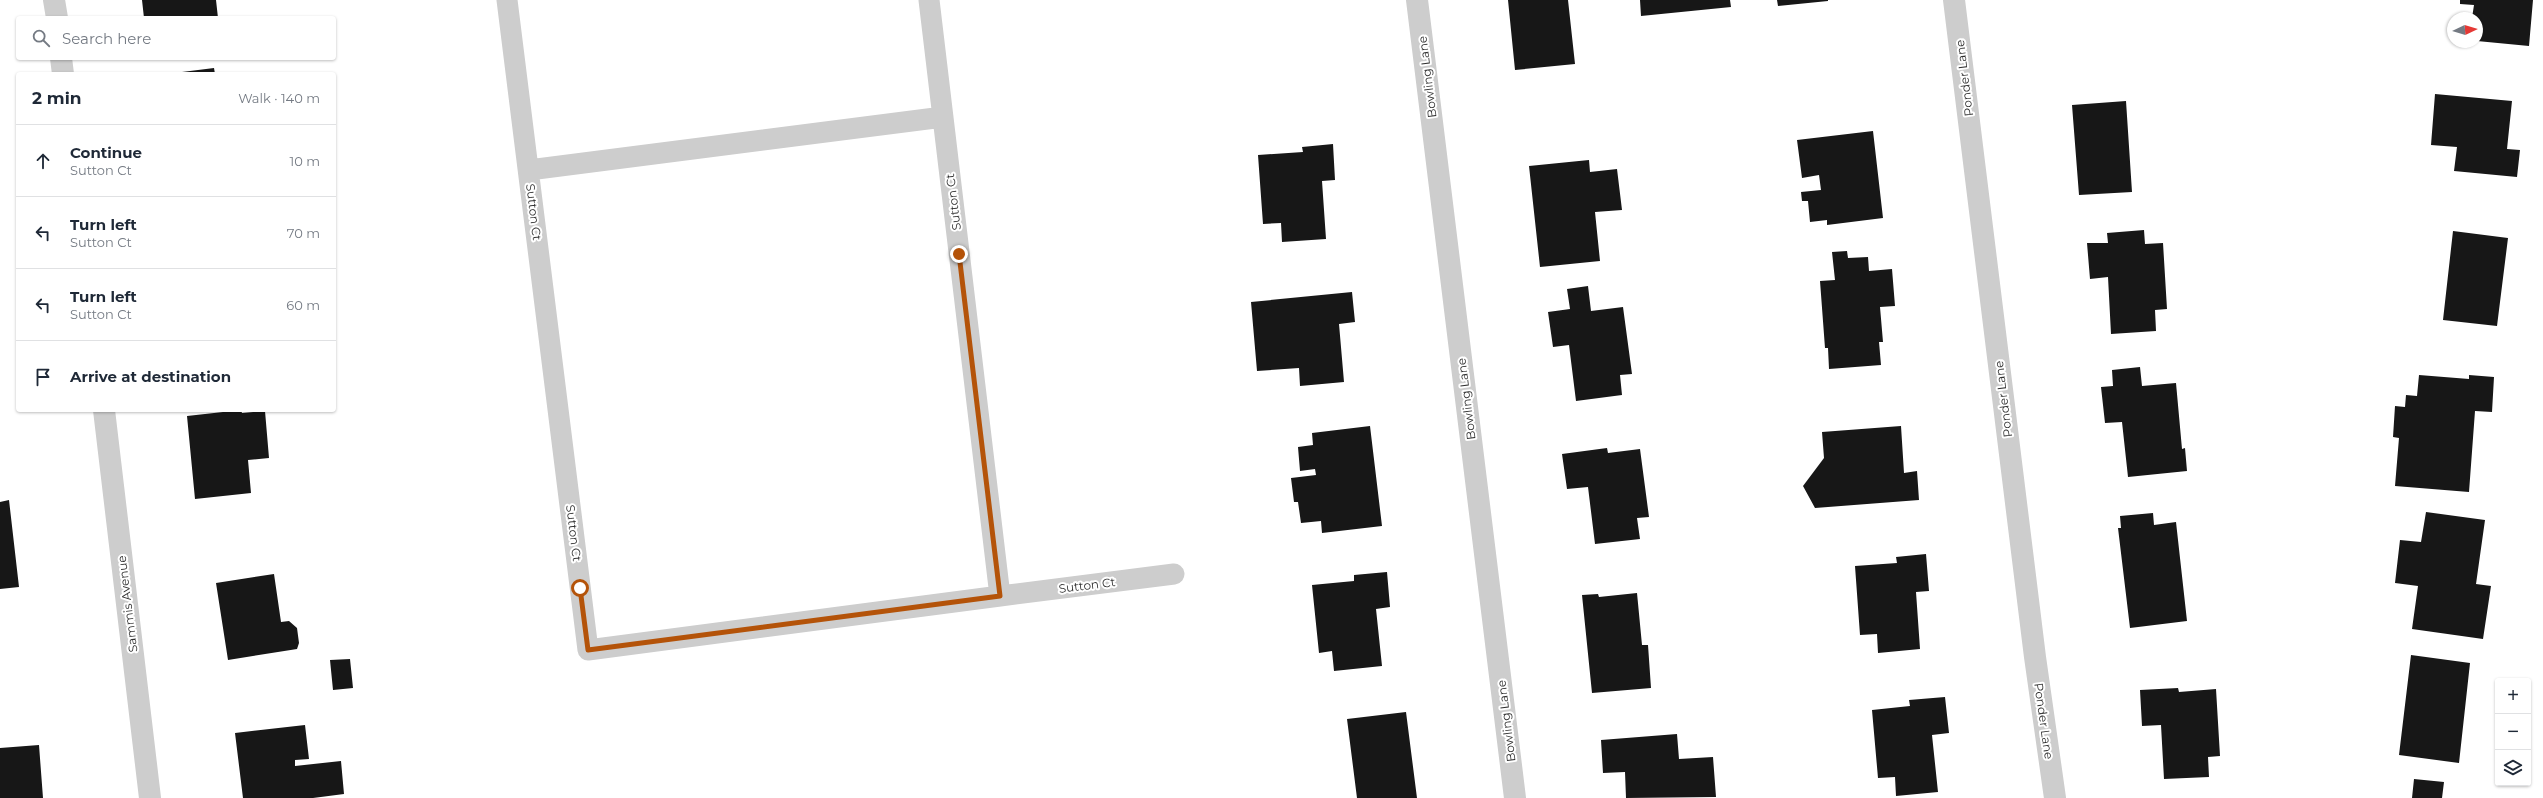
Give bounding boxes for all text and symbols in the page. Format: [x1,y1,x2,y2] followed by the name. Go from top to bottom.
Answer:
[2447,12,2483,48] north arrow
[16,16,336,60] search box
[30,27,52,49] icon: search
[62,29,151,48] text: Search here
[1415,35,1439,119] street label: Bowling Lane
[1952,39,1976,117] street label: Ponder Lane
[32,88,82,108] text: 2 min
[238,90,320,106] text: Walk · 140 m
[70,143,142,162] text: Continue
[32,150,54,172] icon: ahead
[290,153,320,169] text: 10 m
[70,162,132,178] text: Sutton Ct
[942,173,964,231] street label: Sutton Ct
[523,183,545,241] street label: Sutton Ct
[70,215,137,234] text: Turn left
[32,222,54,244] icon: left
[287,225,320,241] text: 70 m
[70,234,132,250] text: Sutton Ct
[950,245,968,263] route end
[70,287,137,306] text: Turn left
[32,294,54,316] icon: left
[286,297,320,313] text: 60 m
[70,306,132,322] text: Sutton Ct
[1454,357,1478,441] street label: Bowling Lane
[1991,360,2015,438] street label: Ponder Lane
[32,366,54,388] icon: arrive
[70,367,231,386] text: Arrive at destination
[563,504,585,562] street label: Sutton Ct
[114,555,140,653] street label: Sammis Avenue
[1058,574,1116,596] street label: Sutton Ct
[571,579,589,597] route start
[2495,678,2531,786] map controls
[2495,678,2531,714] button: +
[1494,679,1518,763] street label: Bowling Lane
[2031,682,2057,760] street label: Ponder Lane
[2495,714,2531,750] button: −
[2495,750,2531,786] button: layers

